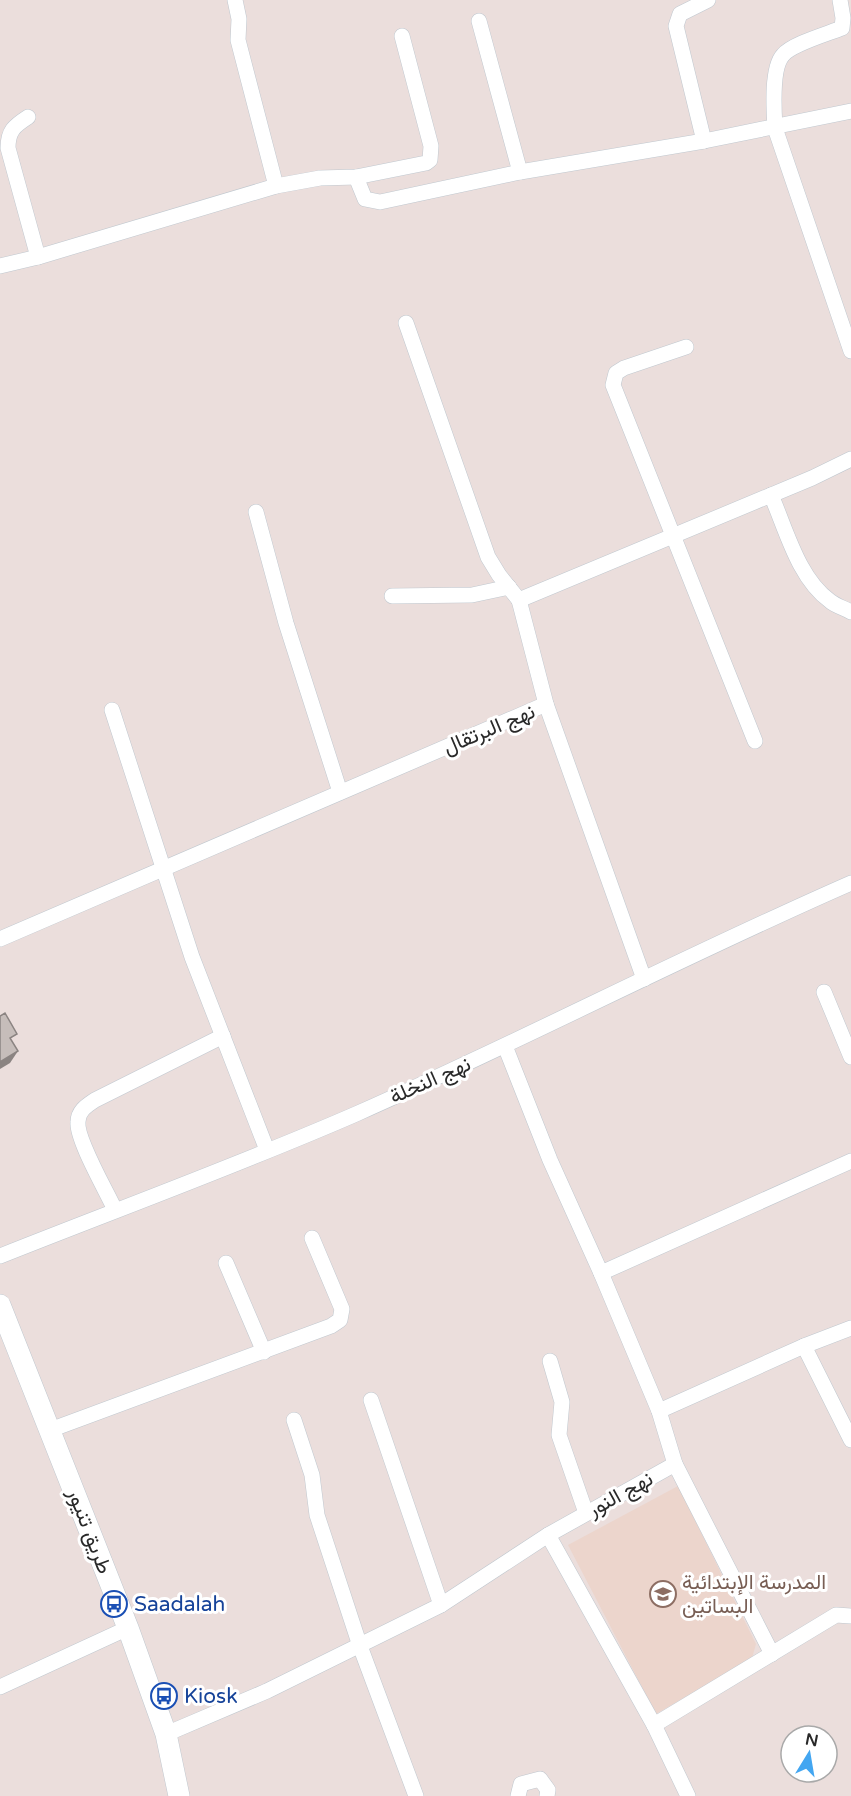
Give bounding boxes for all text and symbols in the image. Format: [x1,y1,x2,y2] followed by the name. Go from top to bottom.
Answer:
[439,699,539,761] street label: نهج البرتقال
[386,1052,475,1110] street label: نهج النخلة
[582,1466,658,1524] street label: نهج النور
[62,1484,117,1577] street label: طريق تنيور
[682,1570,826,1619] place label: المدرسة الإبتدائية البساتين
[648,1579,678,1609] school or university icon: المدرسة الإبتدائية البساتين
[99,1589,129,1619] bus stop icon: Saadalah
[134,1592,225,1617] place label: Saadalah
[149,1681,179,1711] bus stop icon: Kiosk
[184,1684,238,1709] place label: Kiosk
[779,1724,839,1784] north arrow
[803,1729,820,1751] text: N

